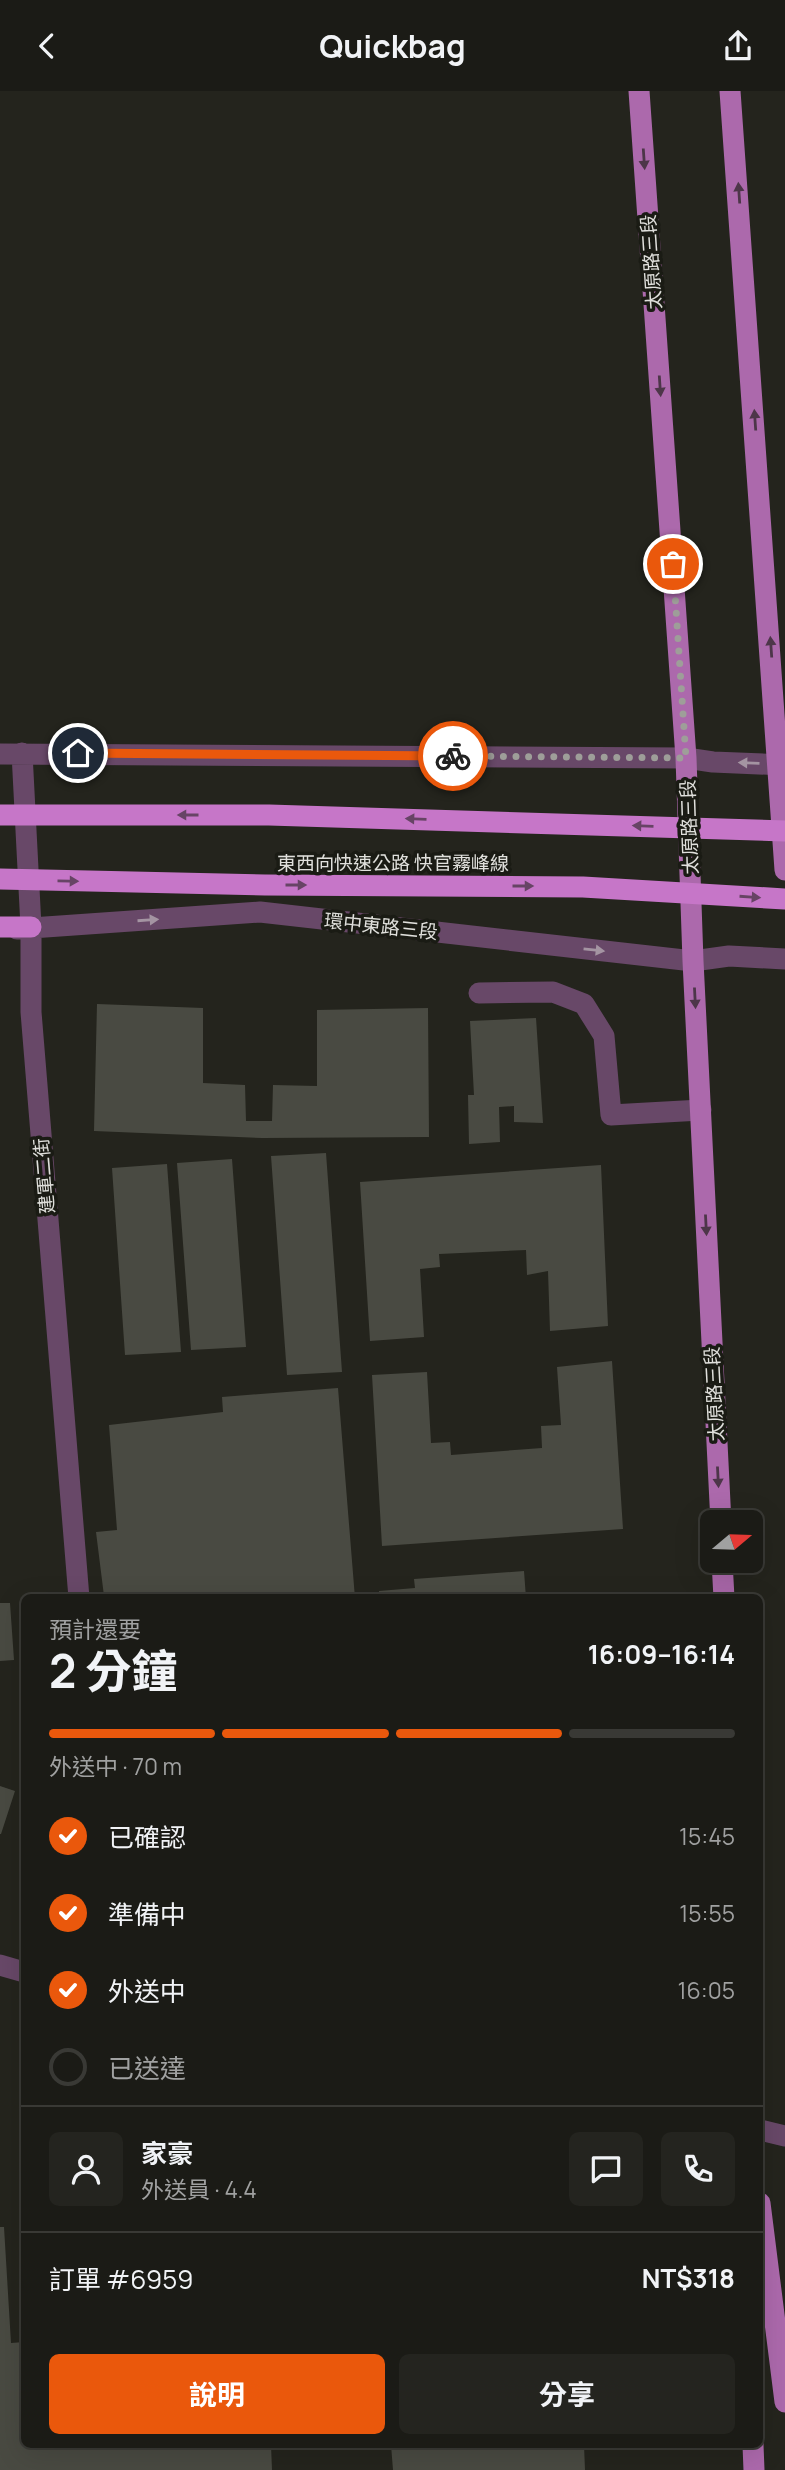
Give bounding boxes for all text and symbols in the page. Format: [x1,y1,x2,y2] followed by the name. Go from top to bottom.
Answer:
[319,24,466,68] text: Quickbag
[28,27,66,65] icon: back
[719,27,757,65] icon: share
[639,148,650,170] one-way arrow
[733,182,744,204] one-way arrow
[635,214,667,310] street label: 太原路三段
[655,375,666,397] one-way arrow
[749,409,760,431] one-way arrow
[643,534,703,594] pin
[654,545,692,583] icon: bag
[765,636,776,658] one-way arrow
[418,721,488,791] courier
[48,723,108,783] pin
[59,734,97,772] icon: home
[434,737,472,775] icon: bike
[738,758,760,769] one-way arrow
[674,779,704,875] street label: 太原路三段
[177,809,199,821] one-way arrow
[405,814,427,825] one-way arrow
[632,821,654,832] one-way arrow
[277,850,509,876] street label: 東西向快速公路 快官霧峰線
[57,875,79,887] one-way arrow
[285,879,307,891] one-way arrow
[512,880,534,892] one-way arrow
[740,892,762,903] one-way arrow
[323,907,439,945] street label: 環中東路三段
[138,914,160,925] one-way arrow
[583,945,605,956] one-way arrow
[690,987,701,1009] one-way arrow
[28,1137,60,1215] street label: 建軍二街
[701,1214,712,1236] one-way arrow
[699,1346,729,1442] street label: 太原路三段
[713,1466,724,1488] one-way arrow
[700,1510,763,1573] north arrow
[700,1510,763,1573] map controls
[49,1613,141,1645] text: 預計還要
[588,1636,735,1672] text: 16:09–16:14
[49,1639,178,1702] text: 2 分鐘
[49,1750,182,1782] text: 外送中 · 70 m
[49,1817,87,1855] icon: check
[108,1819,186,1855] text: 已確認
[679,1820,735,1852] text: 15:45
[49,1894,87,1932] icon: check
[108,1896,186,1932] text: 準備中
[679,1897,735,1929] text: 15:55
[49,1971,87,2009] icon: check
[108,1973,186,2009] text: 外送中
[678,1974,735,2006] text: 16:05
[108,2050,186,2086] text: 已送達
[49,2132,123,2206] button: person
[569,2132,643,2206] button: chat
[661,2132,735,2206] button: phone
[141,2135,193,2171] text: 家豪
[141,2173,257,2205] text: 外送員 · 4.4
[642,2260,735,2296] text: NT$318
[49,2261,193,2297] text: 訂單 #6959
[49,2354,385,2434] button: 說明
[399,2354,735,2434] button: 分享

